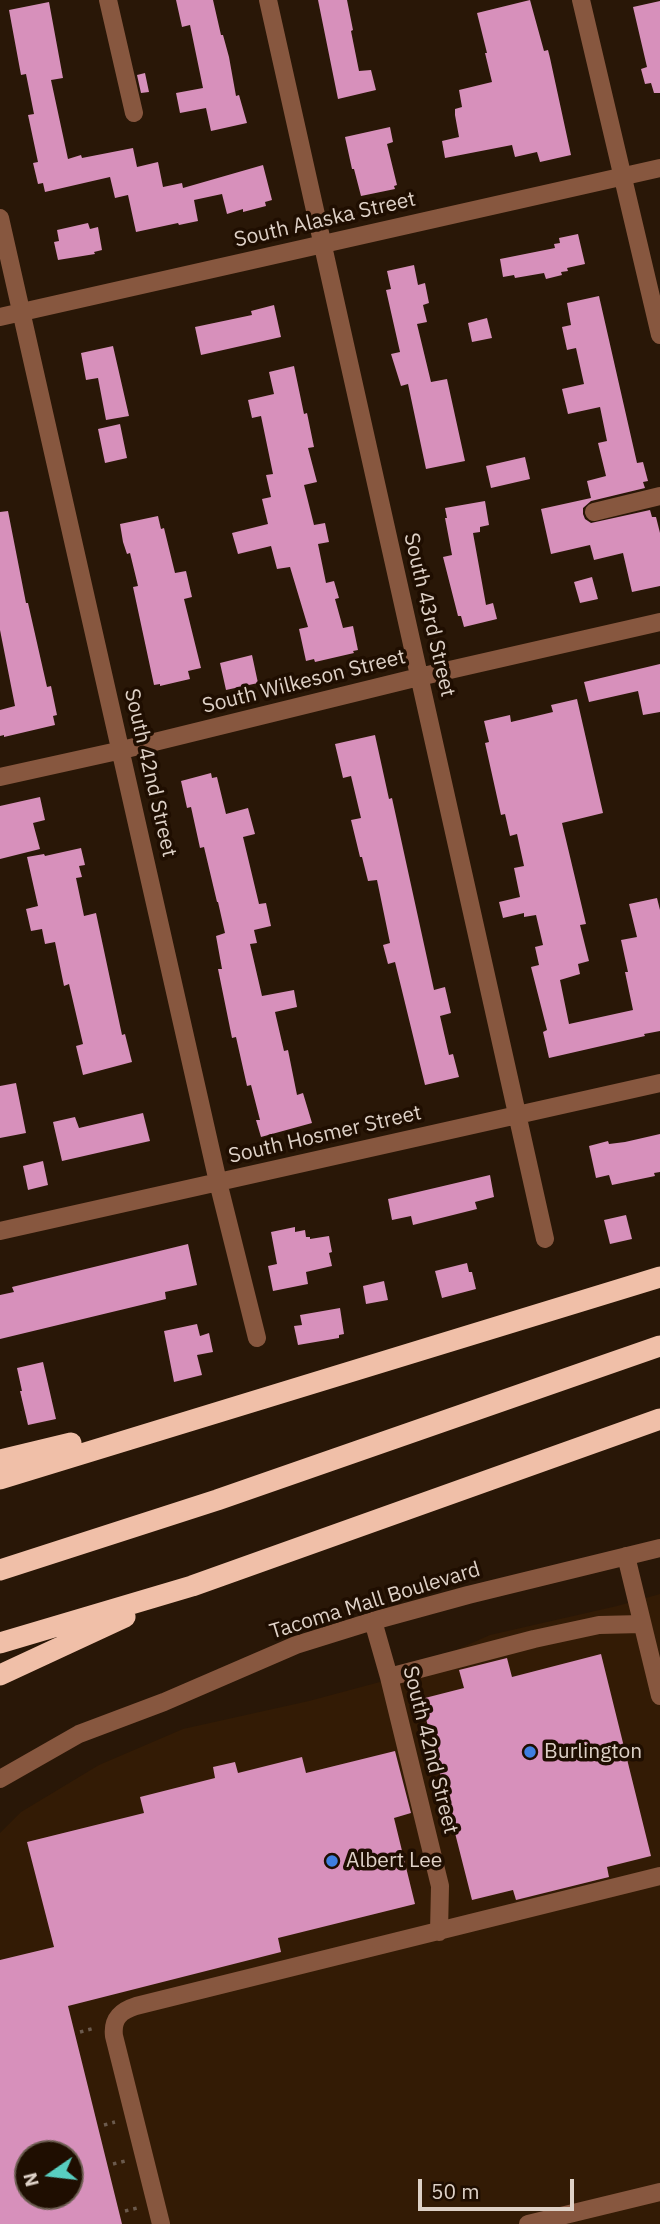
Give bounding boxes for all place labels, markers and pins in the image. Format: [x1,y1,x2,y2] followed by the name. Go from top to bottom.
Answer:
[544,1739,642,1765] place label: Burlington
[522,1744,538,1760] marker: Burlington
[346,1848,442,1874] place label: Albert Lee
[324,1853,340,1869] marker: Albert Lee

